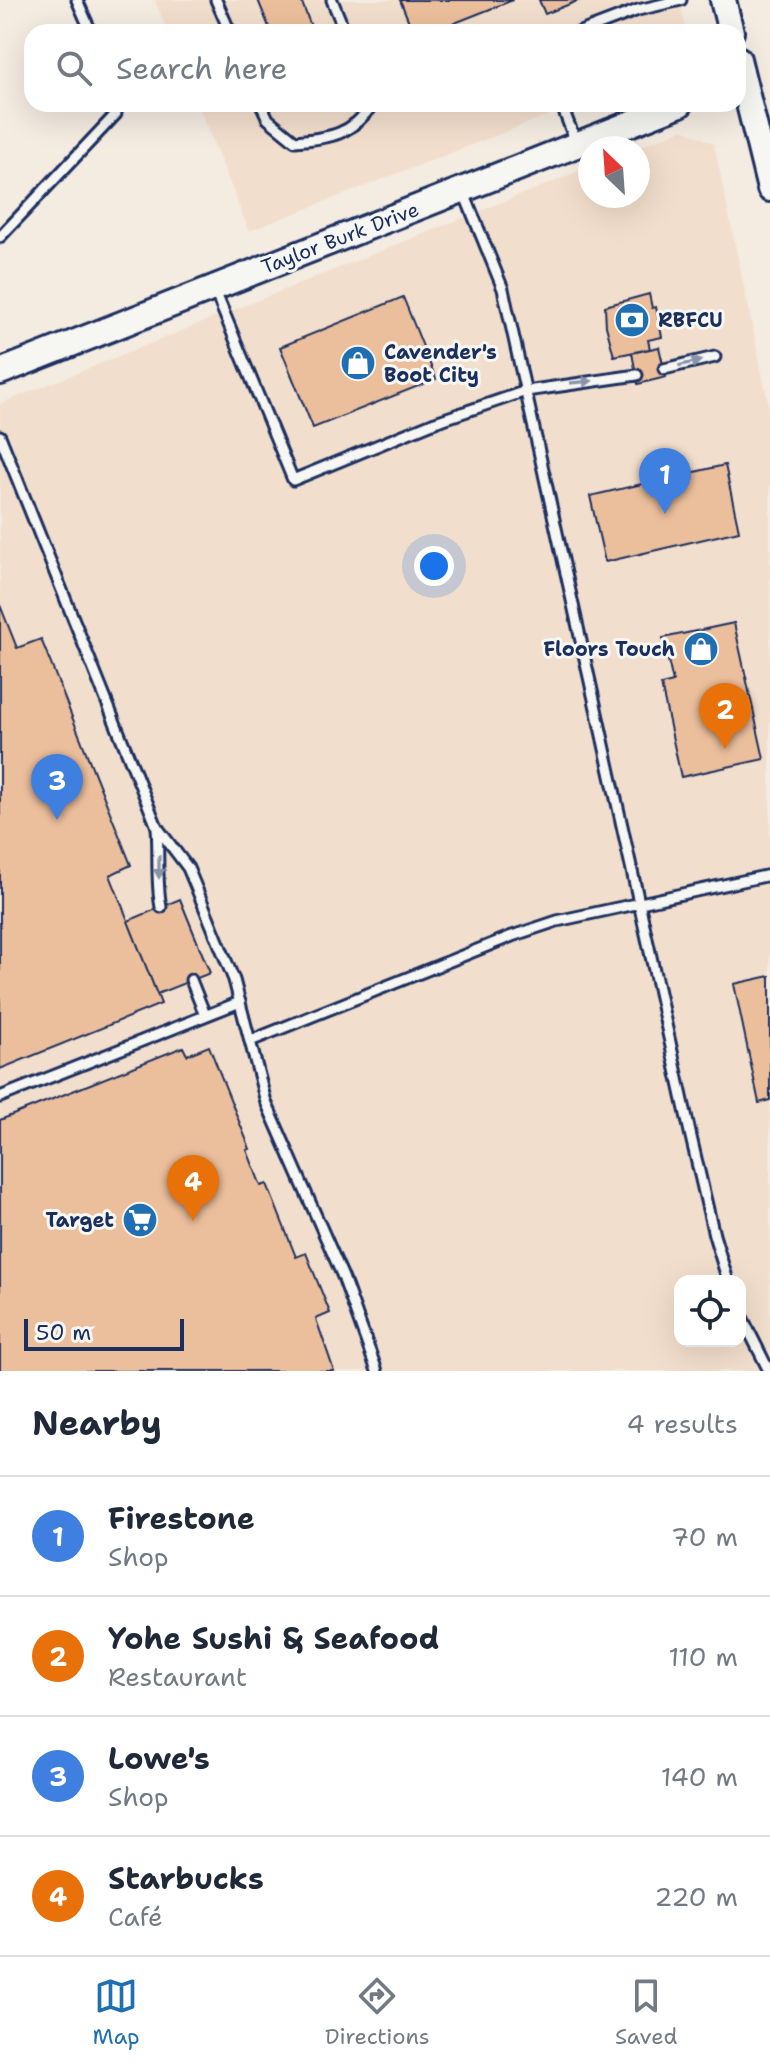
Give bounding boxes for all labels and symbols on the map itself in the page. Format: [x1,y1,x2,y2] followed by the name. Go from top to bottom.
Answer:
[578,136,650,208] north arrow
[258,196,422,280] street label: Taylor Burk Drive
[613,301,651,339] bank icon: RBFCU
[658,307,723,333] place label: RBFCU
[384,339,497,388] place label: Cavender's Boot City
[339,344,377,382] shop icon: Cavender's Boot City
[677,356,702,369] one-way arrow
[569,375,594,388] one-way arrow
[639,448,691,514] pin: 1
[414,546,454,586] your location
[682,630,720,668] shop icon: Floors Touch
[543,636,675,662] place label: Floors Touch
[699,683,751,749] pin: 2
[31,754,83,820] pin: 3
[153,855,165,880] one-way arrow
[167,1155,219,1221] pin: 4
[121,1201,159,1239] supermarket icon: Target
[46,1207,114,1233] place label: Target
[24,1315,184,1351] scale bar

